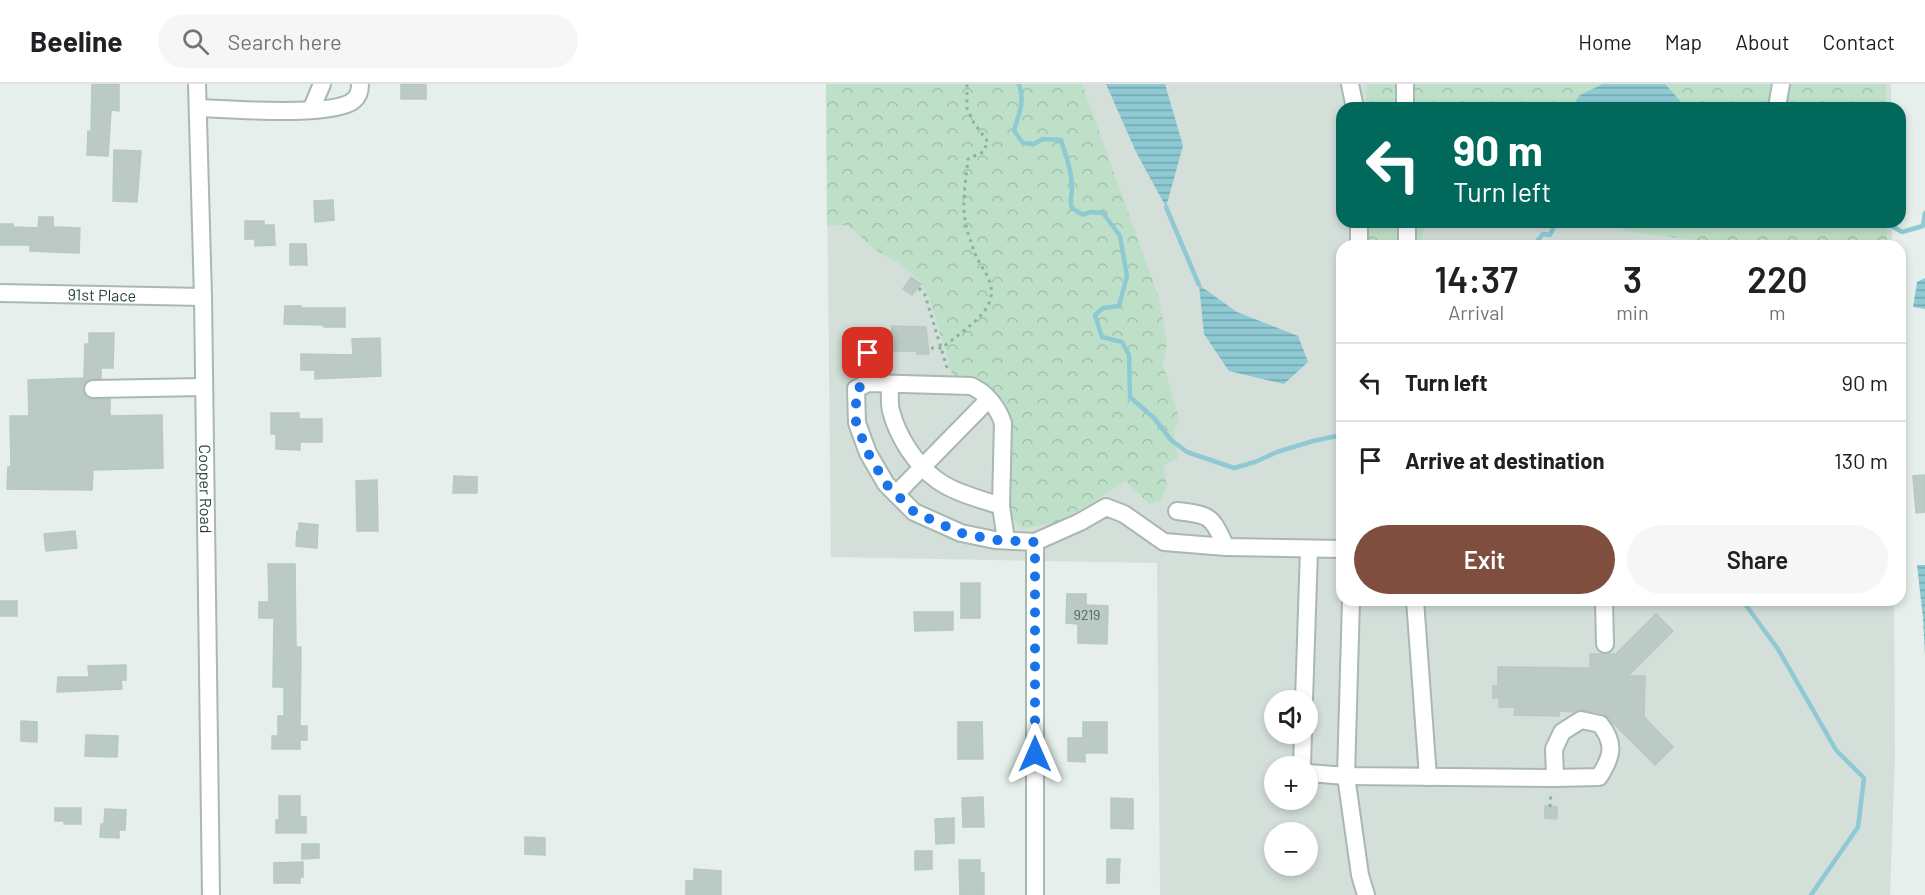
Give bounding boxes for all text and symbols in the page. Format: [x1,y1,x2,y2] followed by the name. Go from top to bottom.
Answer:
[158,14,578,68] search box
[30,24,122,58] text: Beeline
[179,25,212,58] icon: search
[227,28,342,54] text: Search here
[1578,29,1632,54] text: Home
[1665,29,1702,54] text: Map
[1735,29,1790,54] text: About
[1823,29,1895,54] text: Contact
[1453,124,1543,174] text: 90 m
[1354,126,1432,204] icon: left
[1453,175,1551,207] text: Turn left
[1435,257,1518,300] text: 14:37
[1623,257,1642,300] text: 3
[1747,257,1807,300] text: 220
[68,284,136,305] street label: 91st Place
[1448,300,1504,324] text: Arrival
[1616,300,1649,324] text: min
[1769,300,1786,324] text: m
[842,327,893,378] pin
[851,336,884,369] icon: arrive
[1354,366,1387,399] icon: left
[1405,369,1488,395] text: Turn left
[1842,369,1888,395] text: 90 m
[196,444,216,533] street label: Cooper Road
[1354,444,1387,477] icon: arrive
[1405,447,1604,473] text: Arrive at destination
[1834,447,1888,473] text: 130 m
[1354,525,1615,594] button: Exit
[1627,525,1888,594] button: Share
[1074,606,1100,623] house number: 9219
[1264,690,1318,876] map controls
[1264,690,1318,744] button: sound
[1003,722,1067,786] position arrow
[1264,756,1318,810] button: +
[1264,822,1318,876] button: −

